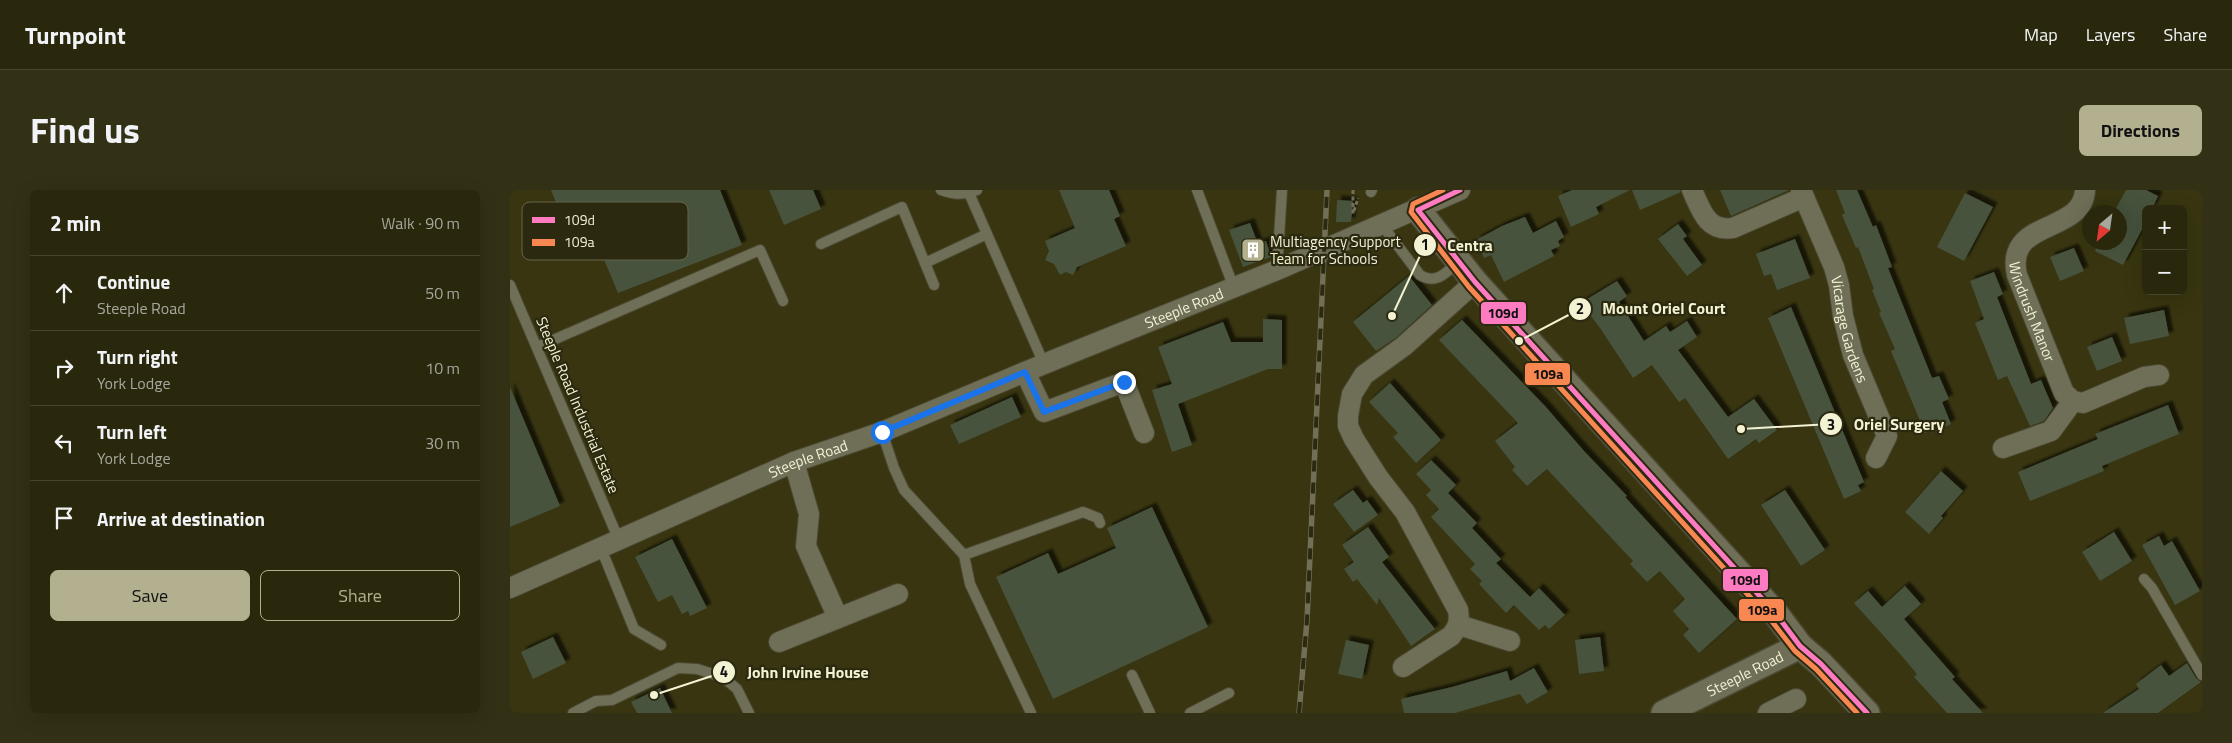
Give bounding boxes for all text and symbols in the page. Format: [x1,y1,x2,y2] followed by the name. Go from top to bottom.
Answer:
[25,17,126,53] text: Turnpoint
[2024,21,2058,48] text: Map
[2086,21,2135,48] text: Layers
[2163,21,2207,48] text: Share
[30,103,140,157] text: Find us
[2079,105,2202,156] button: Directions
[522,202,688,260] legend
[2082,205,2127,250] north arrow
[2142,205,2187,295] map controls
[2142,205,2187,250] button: +
[50,207,101,239] text: 2 min
[564,209,595,230] text: 109d
[381,211,460,235] text: Walk · 90 m
[1270,230,1402,270] place label: Multiagency Support Team for Schools
[1413,230,1503,261] callout: Centra
[564,231,595,252] text: 109a
[1421,233,1429,256] text: 1
[1447,233,1493,257] text: Centra
[1240,237,1266,263] building icon: Multiagency Support Team for Schools
[2142,250,2187,295] button: −
[2004,260,2062,365] street label: Windrush Manor
[97,267,170,296] text: Continue
[1825,273,1875,386] street label: Vicarage Gardens
[50,279,78,307] icon: ahead
[425,281,460,305] text: 50 m
[1141,281,1227,334] street label: Steeple Road
[1567,293,1736,324] callout: Mount Oriel Court
[97,296,186,320] text: Steeple Road
[1602,296,1726,320] text: Mount Oriel Court
[1576,297,1584,320] text: 2
[1480,301,1527,325] line badge: 109d
[1487,302,1519,323] text: 109d
[530,313,626,497] street label: Steeple Road Industrial Estate
[97,342,178,371] text: Turn right
[50,354,78,382] icon: right
[425,356,460,380] text: 10 m
[1524,362,1571,386] line badge: 109a
[1533,363,1563,384] text: 109a
[97,371,170,395] text: York Lodge
[1113,371,1136,394] route end
[1819,409,1954,440] callout: Oriel Surgery
[1854,412,1944,436] text: Oriel Surgery
[1827,413,1835,436] text: 3
[97,417,167,446] text: Turn left
[871,421,894,444] route start
[50,429,78,457] icon: left
[425,431,460,455] text: 30 m
[764,433,851,484] street label: Steeple Road
[97,446,170,470] text: York Lodge
[50,504,78,532] icon: arrive
[97,504,265,533] text: Arrive at destination
[1722,568,1769,592] line badge: 109d
[1729,569,1761,590] text: 109d
[50,570,250,621] button: Save
[260,570,460,621] button: Share
[1738,598,1785,622] line badge: 109a
[1747,599,1777,620] text: 109a
[1702,645,1787,702] street label: Steeple Road
[712,657,878,688] callout: John Irvine House
[720,660,728,683] text: 4
[747,660,869,684] text: John Irvine House

